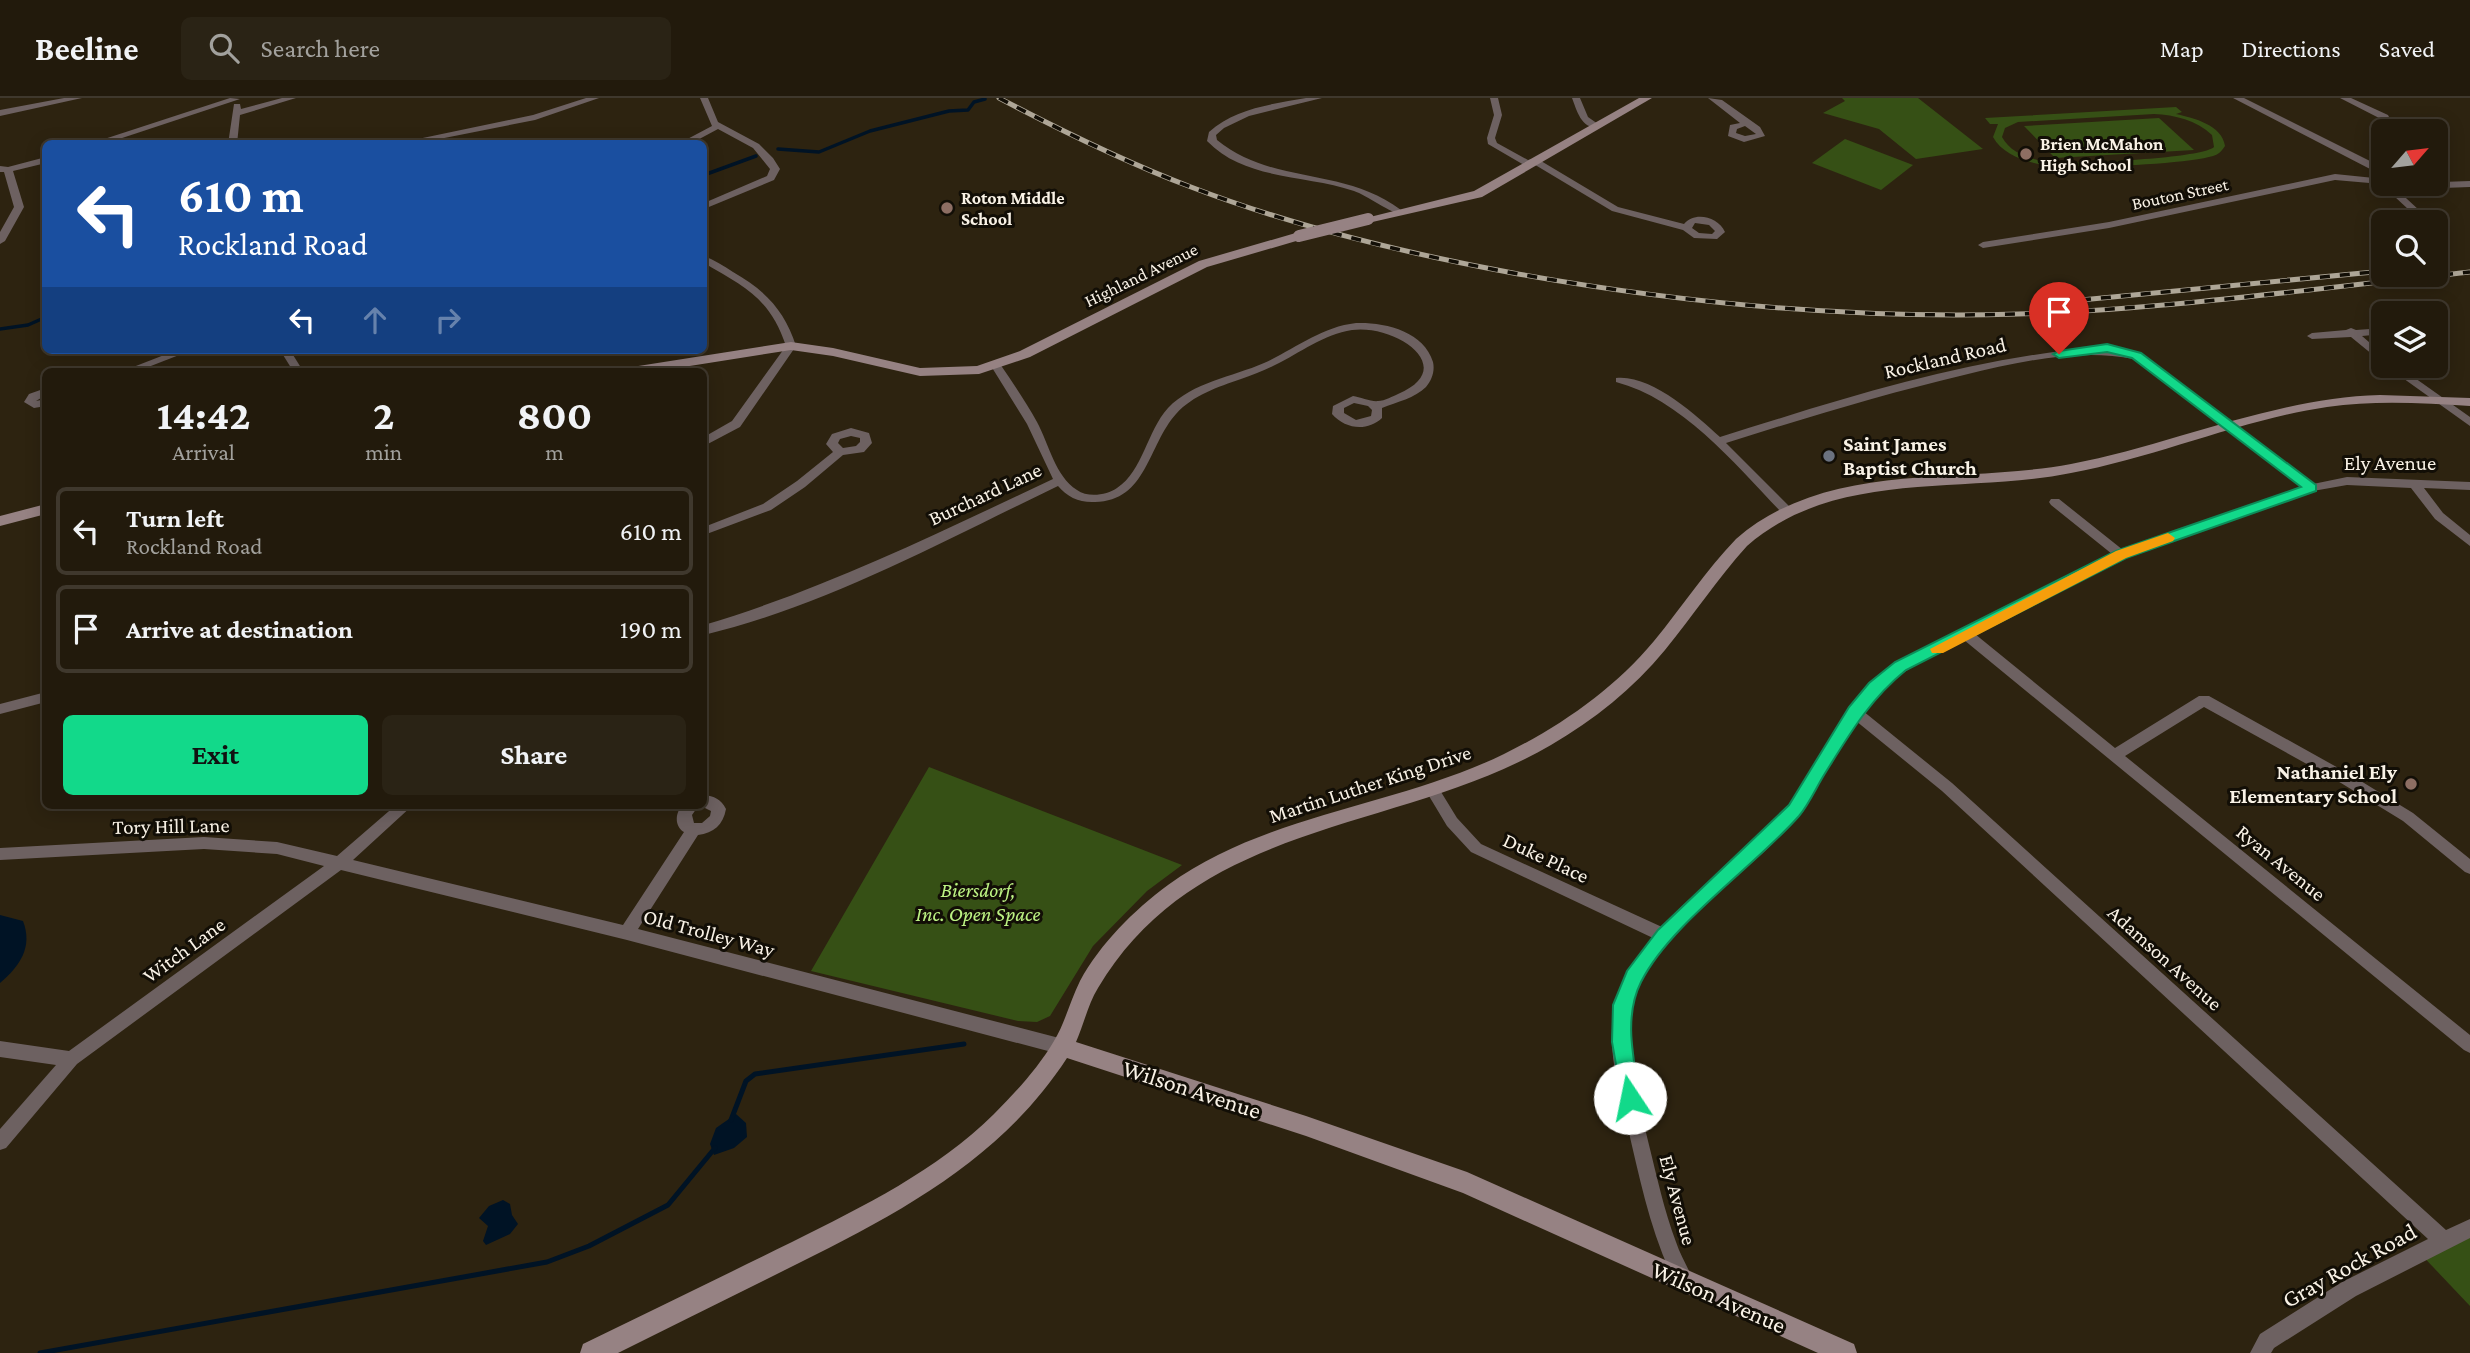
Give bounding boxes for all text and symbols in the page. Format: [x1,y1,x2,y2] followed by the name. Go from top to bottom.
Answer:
[181,17,671,80] search box
[205,29,243,67] icon: search
[35,30,139,67] text: Beeline
[261,34,380,63] text: Search here
[2160,35,2204,62] text: Map
[2242,35,2341,62] text: Directions
[2379,35,2435,62] text: Saved
[2371,119,2448,196] north arrow
[2371,119,2448,378] map controls
[2040,134,2164,175] place label: Brien McMahon High School
[2018,146,2034,162] marker: Brien McMahon High School
[63,168,154,259] icon: left
[178,168,304,223] text: 610 m
[2130,174,2231,214] street label: Bouton Street
[961,188,1065,229] place label: Roton Middle School
[939,200,955,216] marker: Roton Middle School
[2371,210,2448,287] button: search
[178,226,368,262] text: Rockland Road
[1081,239,1201,311] street label: Highland Avenue
[2029,282,2089,354] pin
[2040,293,2078,331] icon: arrive
[283,301,321,339] icon: left
[356,301,394,339] icon: ahead
[429,301,467,339] icon: right
[2371,301,2448,378] button: layers
[1882,332,2008,384] street label: Rockland Road
[157,391,250,438] text: 14:42
[373,391,394,438] text: 2
[517,391,592,438] text: 800
[1843,432,1977,480] place label: Saint James Baptist Church
[172,439,235,465] text: Arrival
[365,439,402,465] text: min
[545,439,564,465] text: m
[1821,448,1837,464] marker: Saint James Baptist Church
[2344,451,2436,475] street label: Ely Avenue
[925,457,1045,531] street label: Burchard Lane
[126,504,224,533] text: Turn left
[67,512,105,550] icon: left
[620,517,682,546] text: 610 m
[126,533,262,559] text: Rockland Road
[67,610,105,648] icon: arrive
[126,615,353,644] text: Arrive at destination
[620,615,682,644] text: 190 m
[63,715,368,795] button: Exit
[382,715,686,795] button: Share
[1266,740,1474,828] street label: Martin Luther King Drive
[2229,760,2398,808] place label: Nathaniel Ely Elementary School
[2403,776,2419,792] marker: Nathaniel Ely Elementary School
[112,813,230,839] street label: Tory Hill Lane
[2232,820,2330,906] street label: Ryan Avenue
[1499,828,1593,888] street label: Duke Place
[916,878,1040,926] park label: Biersdorf, Inc. Open Space
[2103,900,2227,1016] street label: Adamson Avenue
[641,904,778,962] street label: Old Trolley Way
[138,912,230,988] street label: Witch Lane
[1120,1054,1264,1124] street label: Wilson Avenue
[1593,1061,1667,1135] position arrow
[1654,1152,1702,1248] street label: Ely Avenue
[2277,1217,2421,1313] street label: Gray Rock Road
[1648,1255,1790,1339] street label: Wilson Avenue

